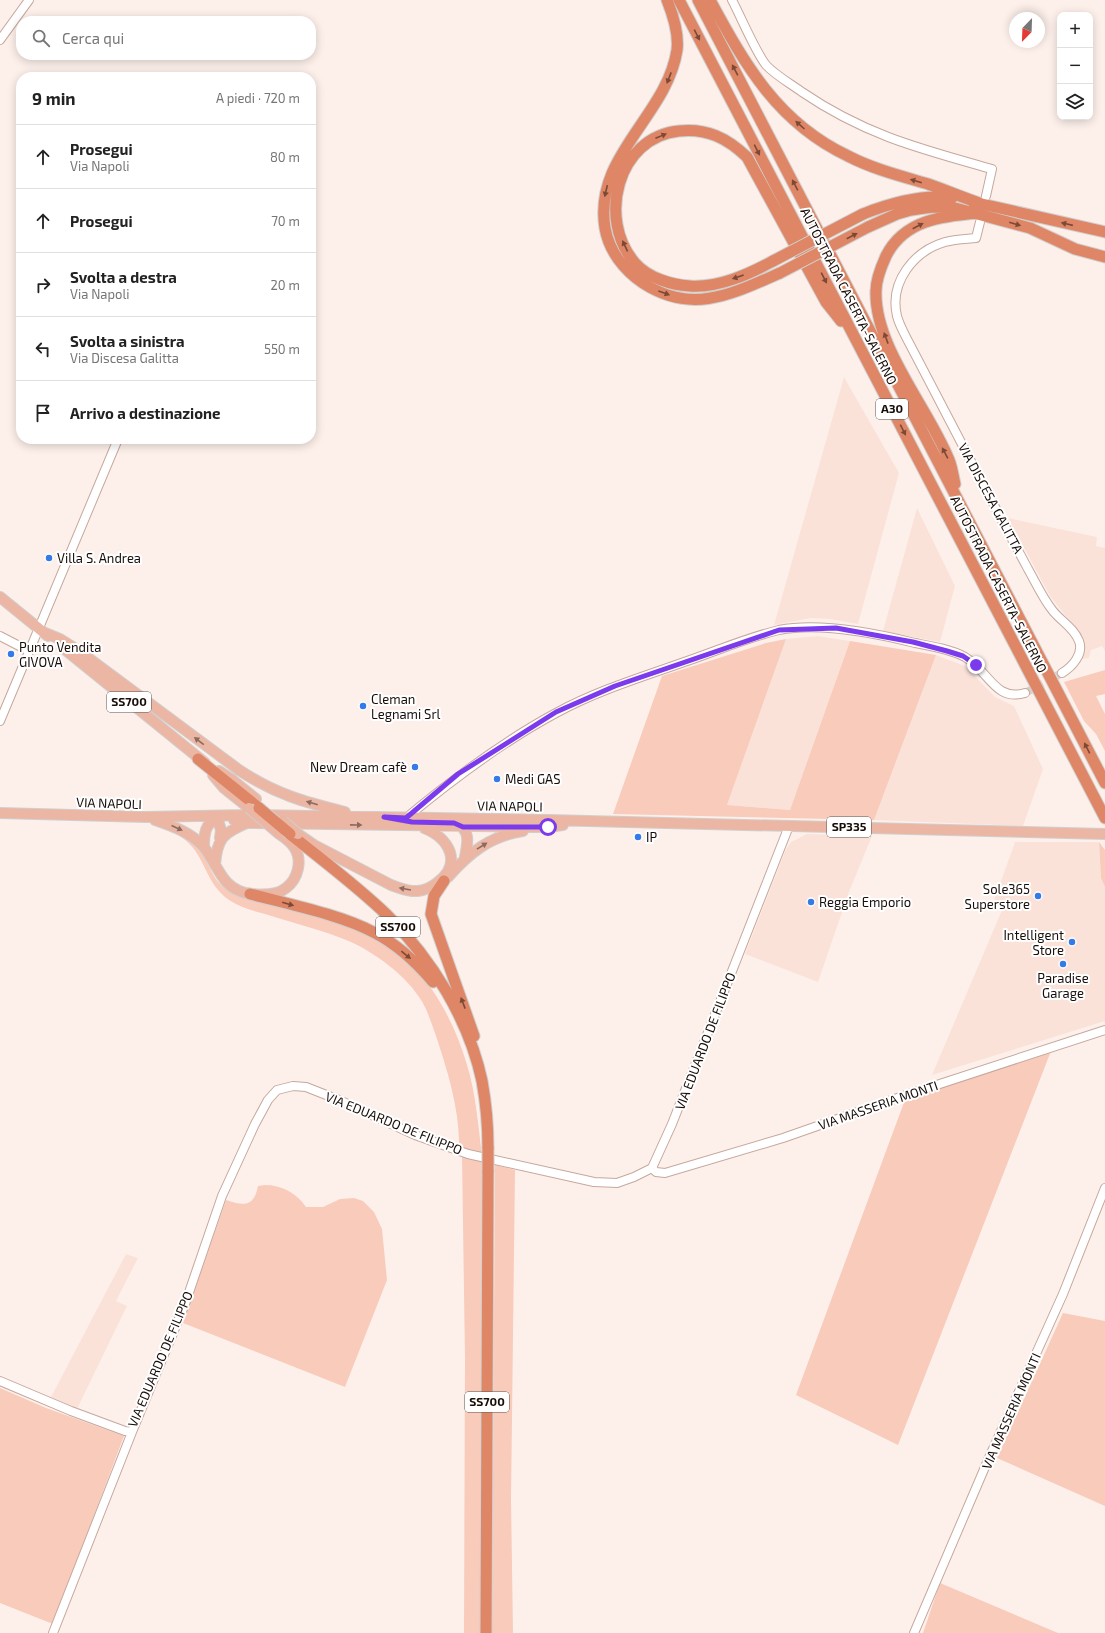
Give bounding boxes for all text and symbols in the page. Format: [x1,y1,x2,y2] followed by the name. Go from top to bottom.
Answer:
[1009,12,1045,48] north arrow
[1057,12,1093,120] map controls
[1057,12,1093,48] button: +
[16,16,316,60] search box
[30,27,52,49] icon: search
[62,29,124,47] text: Cerca qui
[694,29,701,40] one-way arrow
[1057,48,1093,84] button: −
[732,64,738,76] one-way arrow
[665,73,671,85] one-way arrow
[1057,84,1093,120] button: layers
[32,88,76,108] text: 9 min
[216,90,300,106] text: A piedi · 720 m
[795,120,805,129] one-way arrow
[655,132,667,138] one-way arrow
[70,140,133,158] text: Prosegui
[754,144,761,156] one-way arrow
[32,146,54,168] icon: ahead
[270,149,300,165] text: 80 m
[70,158,130,174] text: Via Napoli
[909,178,921,184] one-way arrow
[792,179,798,191] one-way arrow
[603,185,609,197] one-way arrow
[797,205,901,387] street label: AUTOSTRADA CASERTA-SALERNO
[32,210,54,232] icon: ahead
[70,212,133,230] text: Prosegui
[271,213,300,229] text: 70 m
[1061,220,1073,226] one-way arrow
[1009,221,1021,227] one-way arrow
[913,222,924,229] one-way arrow
[846,233,857,239] one-way arrow
[621,240,628,252] one-way arrow
[70,268,177,286] text: Svolta a destra
[821,272,827,283] one-way arrow
[32,274,54,296] icon: right
[732,274,744,280] one-way arrow
[271,277,300,293] text: 20 m
[70,286,130,302] text: Via Napoli
[658,291,670,297] one-way arrow
[882,331,888,343] one-way arrow
[70,332,185,350] text: Svolta a sinistra
[32,338,54,360] icon: left
[264,341,300,357] text: 550 m
[70,350,179,366] text: Via Discesa Galitta
[876,399,908,419] road number: A30
[32,402,54,424] icon: arrive
[70,404,221,422] text: Arrivo a destinazione
[900,424,906,436] one-way arrow
[955,440,1027,556] street label: VIA DISCESA GALITTA
[942,447,949,459] one-way arrow
[947,493,1051,675] street label: AUTOSTRADA CASERTA-SALERNO
[57,550,141,566] place label: Villa S. Andrea
[44,553,54,563] marker: Villa S. Andrea
[19,639,101,670] place label: Punto Vendita GIVOVA
[6,649,16,659] marker: Punto Vendita GIVOVA
[967,656,985,674] route end
[371,691,441,722] place label: Cleman Legnami Srl
[107,692,151,712] road number: SS700
[358,701,368,711] marker: Cleman Legnami Srl
[194,737,204,745] one-way arrow
[1084,742,1090,754] one-way arrow
[310,759,407,775] place label: New Dream cafè
[410,762,420,772] marker: New Dream cafè
[505,771,561,787] place label: Medi GAS
[492,774,502,784] marker: Medi GAS
[76,794,142,812] street label: VIA NAPOLI
[477,797,543,815] street label: VIA NAPOLI
[305,800,317,806] one-way arrow
[827,817,871,837] road number: SP335
[539,818,557,836] route start
[350,822,363,828] one-way arrow
[171,825,183,831] one-way arrow
[646,829,657,845] place label: IP
[633,832,643,842] marker: IP
[476,842,488,849] one-way arrow
[965,881,1030,912] place label: Sole365 Superstore
[399,886,412,892] one-way arrow
[1033,891,1043,901] marker: Sole365 Superstore
[819,894,911,910] place label: Reggia Emporio
[806,897,816,907] marker: Reggia Emporio
[282,901,294,907] one-way arrow
[376,917,420,937] road number: SS700
[1003,927,1064,958] place label: Intelligent Store
[1067,937,1077,947] marker: Intelligent Store
[401,951,411,959] one-way arrow
[1058,959,1068,969] marker: Paradise Garage
[671,970,739,1112] street label: VIA EDUARDO DE FILIPPO
[1037,970,1089,1001] place label: Paradise Garage
[460,997,466,1009] one-way arrow
[816,1077,940,1133] street label: VIA MASSERIA MONTI
[323,1088,465,1158] street label: VIA EDUARDO DE FILIPPO
[124,1289,196,1429] street label: VIA EDUARDO DE FILIPPO
[978,1350,1044,1472] street label: VIA MASSERIA MONTI
[465,1392,509,1412] road number: SS700

